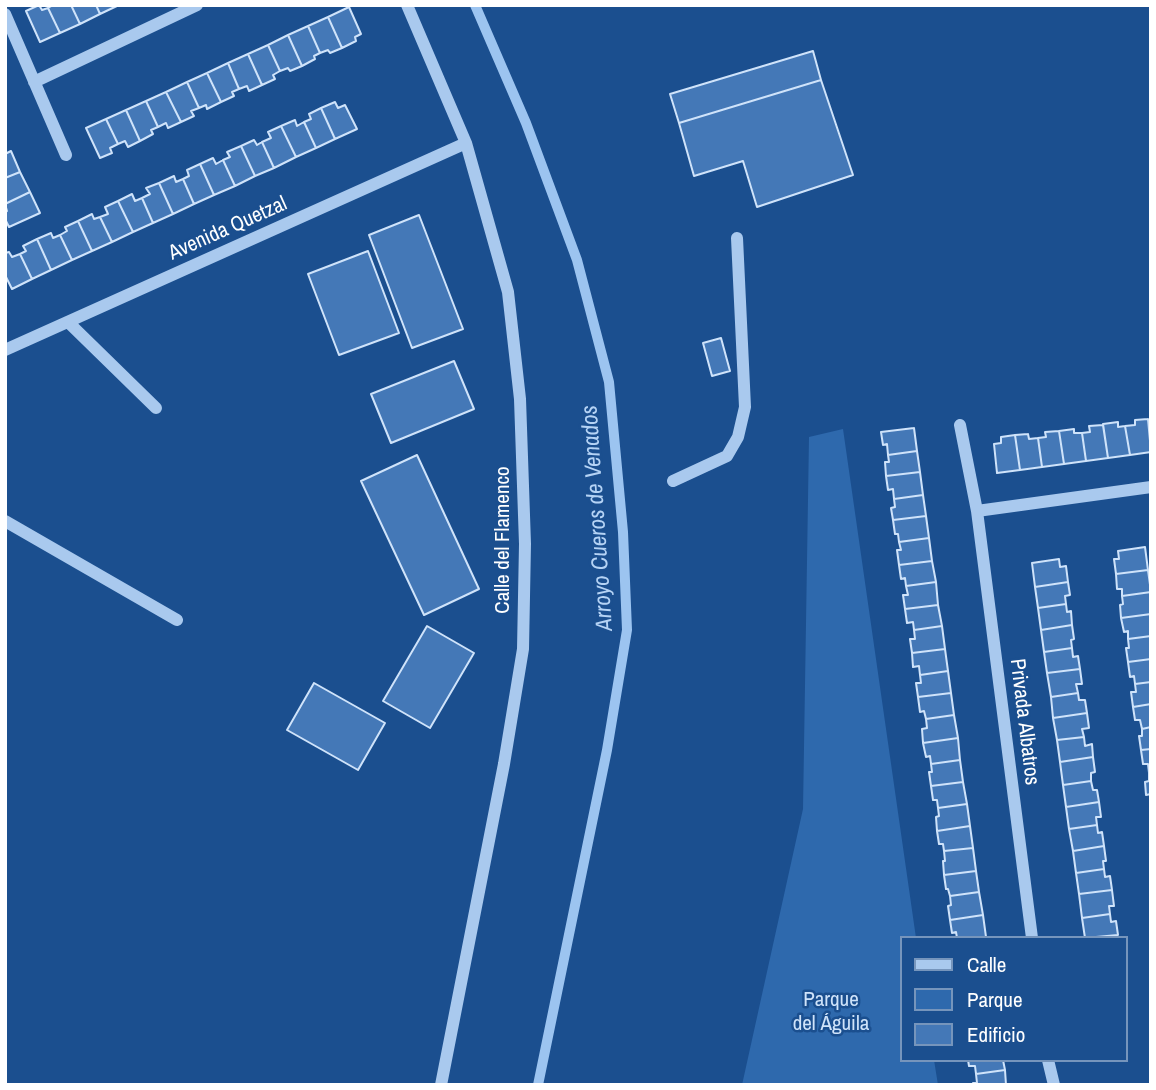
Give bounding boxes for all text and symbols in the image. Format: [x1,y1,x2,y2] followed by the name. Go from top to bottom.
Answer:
[165,192,291,266] street label: Avenida Quetzal
[576,404,620,632] water label: Arroyo Cueros de Venados
[490,466,516,614] street label: Calle del Flamenco
[1004,657,1044,787] street label: Privada Albatros
[900,936,1128,1062] legend
[967,950,1006,979] text: Calle
[967,985,1023,1014] text: Parque
[793,987,869,1037] park label: Parque del Águila
[967,1020,1025,1049] text: Edificio

